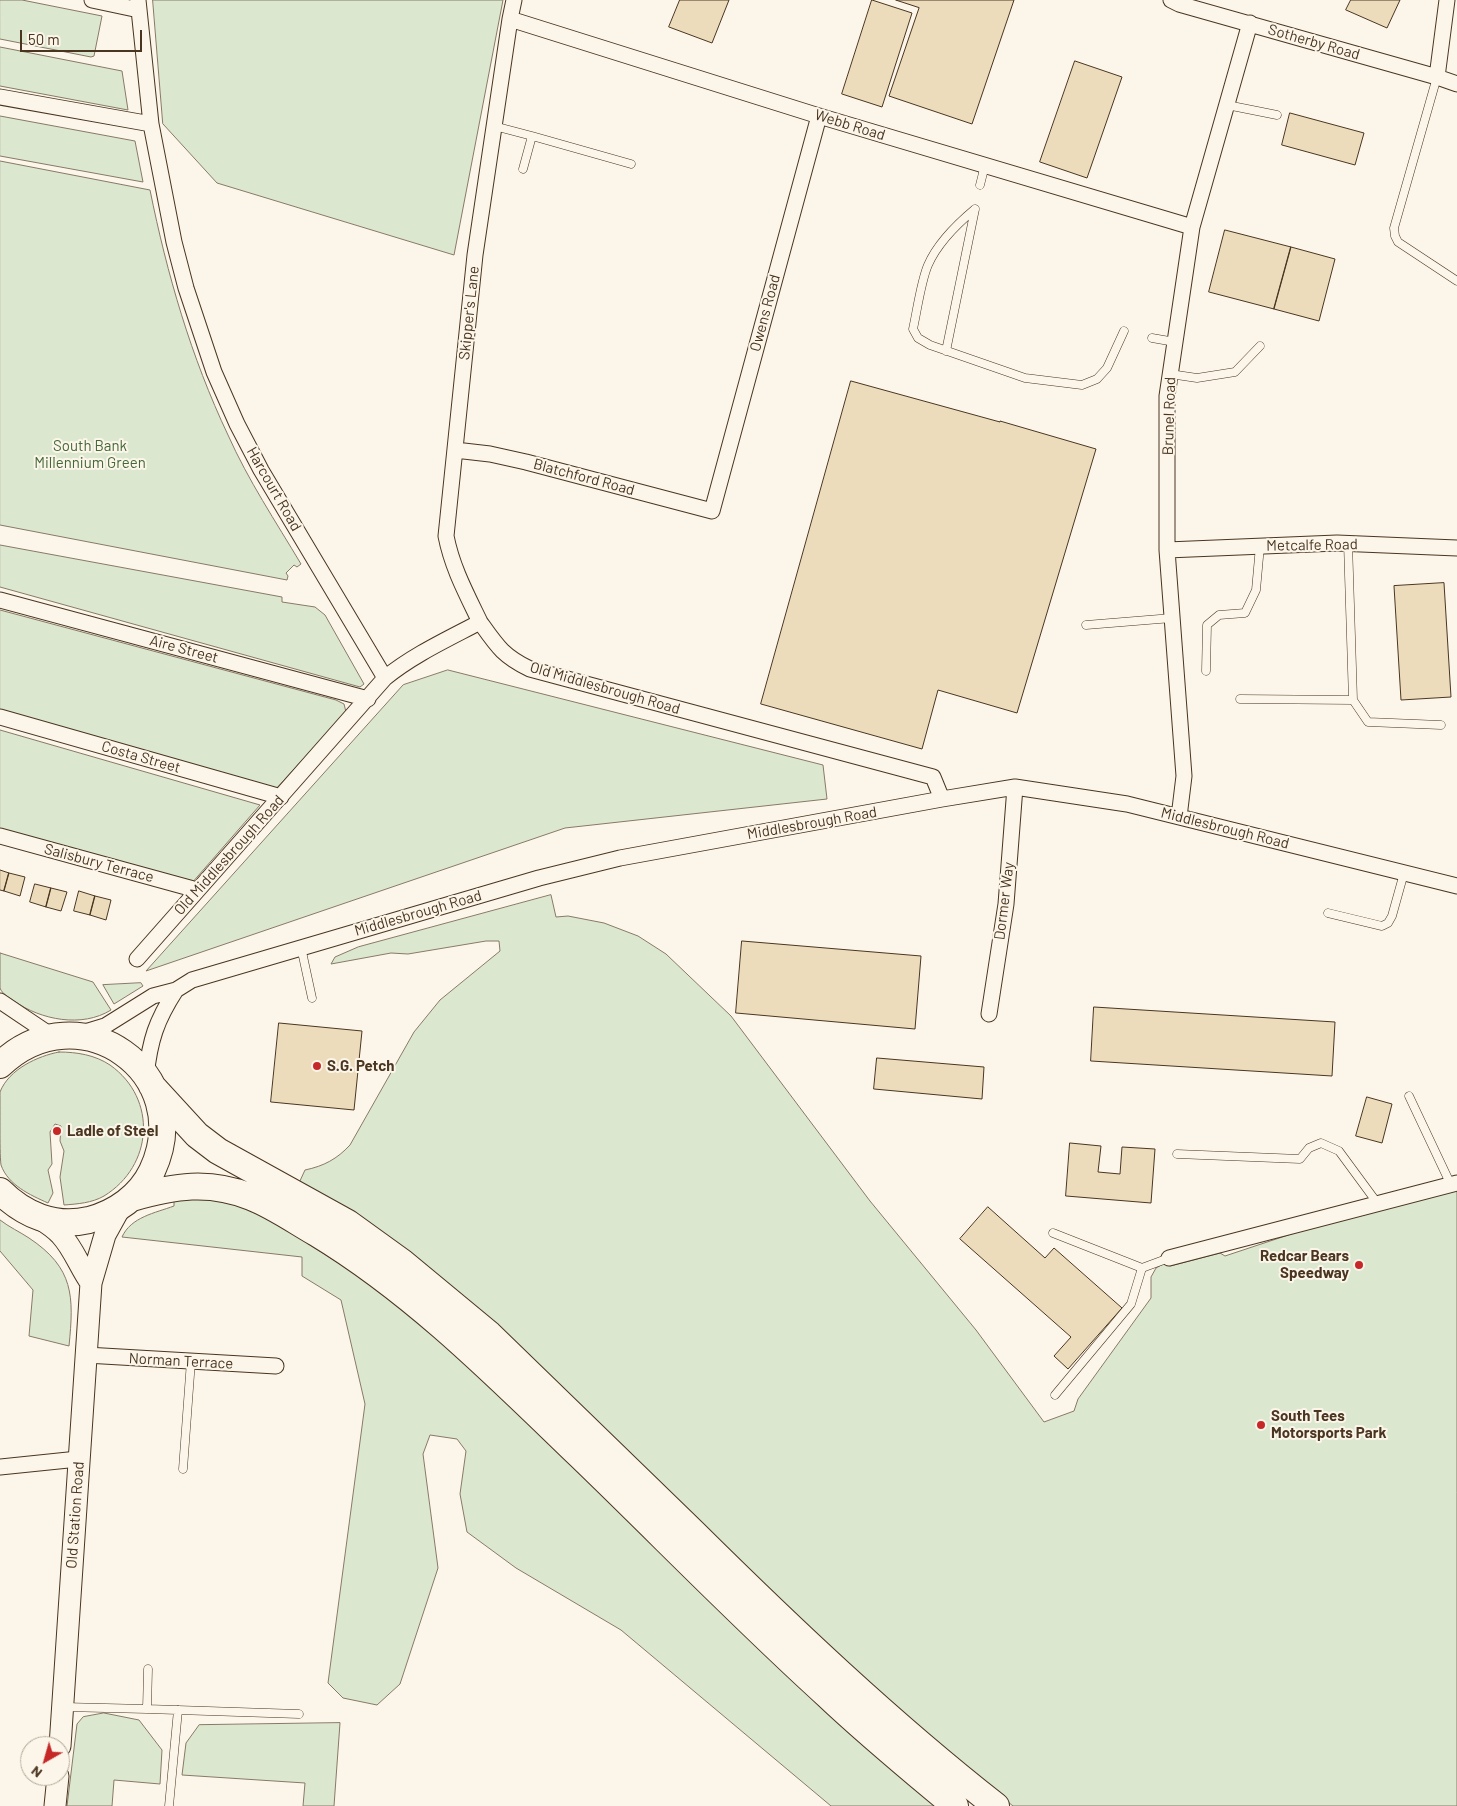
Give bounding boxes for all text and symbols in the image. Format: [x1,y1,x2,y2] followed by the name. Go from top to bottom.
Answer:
[22,20,145,52] scale bar
[1266,20,1362,64] street label: Sotherby Road
[28,30,60,48] text: 50 m
[812,106,888,144] street label: Webb Road
[455,265,483,361] street label: Skipper's Lane
[746,272,784,354] street label: Owens Road
[1159,376,1179,456] street label: Brunel Road
[34,437,146,472] park label: South Bank Millennium Green
[243,444,305,534] street label: Harcourt Road
[531,455,637,499] street label: Blatchford Road
[1266,535,1358,555] street label: Metcalfe Road
[148,631,220,667] street label: Aire Street
[528,658,682,718] street label: Old Middlesbrough Road
[99,737,183,777] street label: Costa Street
[170,791,288,919] street label: Old Middlesbrough Road
[746,803,878,843] street label: Middlesbrough Road
[1159,803,1291,853] street label: Middlesbrough Road
[42,840,156,886] street label: Salisbury Terrace
[990,861,1018,941] street label: Dormer Way
[352,886,484,940] street label: Middlesbrough Road
[327,1057,394,1075] place label: S.G. Petch
[311,1060,323,1072] marker: S.G. Petch
[67,1122,158,1140] place label: Ladle of Steel
[51,1125,63,1137] marker: Ladle of Steel
[1260,1247,1349,1282] place label: Redcar Bears Speedway
[1353,1259,1365,1271] marker: Redcar Bears Speedway
[128,1349,234,1373] street label: Norman Terrace
[1271,1407,1386,1442] place label: South Tees Motorsports Park
[1255,1419,1267,1431] marker: South Tees Motorsports Park
[62,1461,88,1569] street label: Old Station Road
[20,1736,70,1786] north arrow
[27,1763,45,1782] text: N

